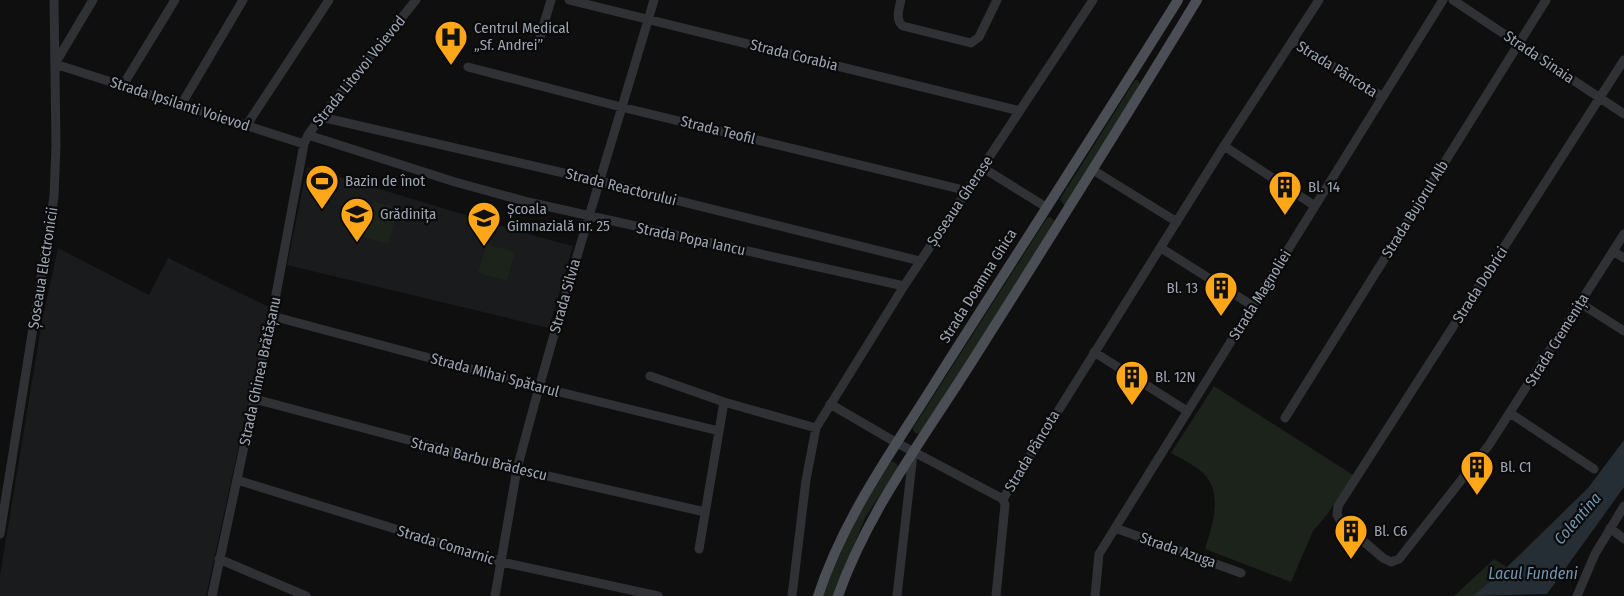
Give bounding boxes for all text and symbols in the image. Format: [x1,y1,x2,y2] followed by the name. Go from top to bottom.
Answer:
[309,12,409,130] street label: Strada Litovoi Voievod
[433,19,469,66] hospital icon: Centrul Medical „Sf. Andrei”
[474,19,569,54] place label: Centrul Medical „Sf. Andrei”
[1500,27,1578,87] street label: Strada Sinaia
[748,35,840,75] street label: Strada Corabia
[1293,37,1381,101] street label: Strada Pâncota
[108,73,252,135] street label: Strada Ipsilanti Voievod
[679,112,757,148] street label: Strada Teofil
[923,153,998,250] street label: Șoseaua Gherase
[1378,157,1452,261] street label: Strada Bujorul Alb
[304,163,340,210] sports icon: Bazin de înot
[564,165,678,209] street label: Strada Reactorului
[1267,169,1303,216] building icon: Bl. 14
[345,172,425,190] place label: Bazin de înot
[1308,178,1340,196] place label: Bl. 14
[339,196,375,243] school or university icon: Grădinița
[466,200,502,247] school or university icon: Școala Gimnazială nr. 25
[507,200,610,235] place label: Școala Gimnazială nr. 25
[380,205,436,224] place label: Grădinița
[24,206,62,330] street label: Șoseaua Electronicii
[635,219,747,259] street label: Strada Popa Iancu
[936,226,1020,346] street label: Strada Doamna Ghica
[1449,244,1511,326] street label: Strada Dobrici
[1225,247,1295,343] street label: Strada Magnoliei
[546,257,584,335] street label: Strada Silvia
[1203,270,1239,317] building icon: Bl. 13
[1166,279,1198,297] place label: Bl. 13
[1521,290,1594,390] street label: Strada Cremenița
[235,295,286,447] street label: Strada Ghinea Brătășanu
[429,349,561,401] street label: Strada Mihai Spătarul
[1114,359,1150,406] building icon: Bl. 12N
[1155,368,1196,386] place label: Bl. 12N
[1001,407,1063,495] street label: Strada Pâncota
[409,433,549,485] street label: Strada Barbu Brădescu
[1459,449,1495,496] building icon: Bl. C1
[1500,458,1532,476] place label: Bl. C1
[1550,489,1605,548] water label: Colentina
[1333,513,1369,560] building icon: Bl. C6
[395,522,497,569] street label: Strada Comarnic
[1374,522,1408,540] place label: Bl. C6
[1138,529,1218,571] street label: Strada Azuga
[1488,564,1578,583] water label: Lacul Fundeni

